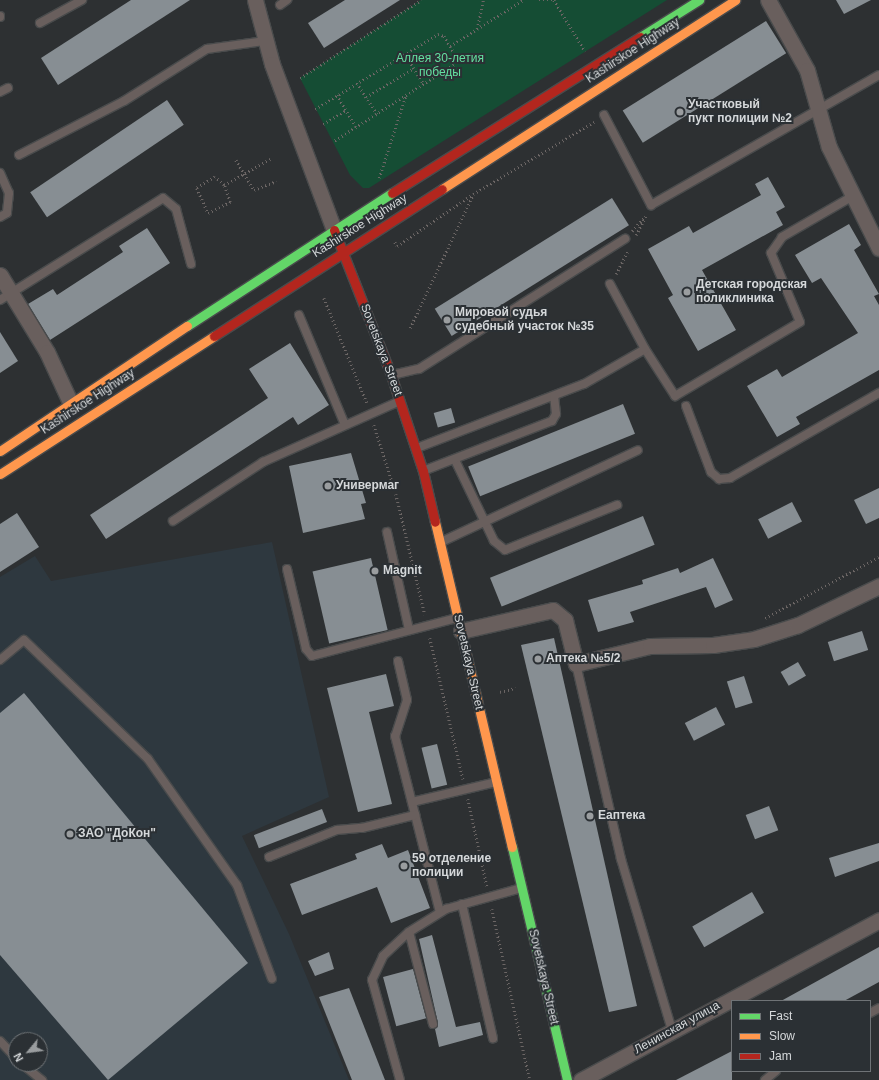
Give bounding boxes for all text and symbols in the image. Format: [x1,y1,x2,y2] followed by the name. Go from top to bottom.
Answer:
[583,15,683,87] street label: Kashirskoe Highway
[396,52,484,80] park label: Аллея 30-летия победы
[688,98,792,126] place label: Участковый пукт полиции №2
[675,107,685,117] marker: Участковый пукт полиции №2
[310,191,410,261] street label: Kashirskoe Highway
[696,278,807,306] place label: Детская городская поликлиника
[681,286,693,298] marker: Детская городская поликлиника
[357,302,405,398] street label: Sovetskaya Street
[455,306,594,334] place label: Мировой судья судебный участок №35
[442,315,452,325] marker: Мировой судья судебный участок №35
[38,366,138,438] street label: Kashirskoe Highway
[336,479,399,493] place label: Универмаг
[323,481,333,491] marker: Универмаг
[383,564,422,578] place label: Magnit
[370,566,380,576] marker: Magnit
[450,613,486,711] street label: Sovetskaya Street
[546,652,621,666] place label: Аптека №5/2
[533,654,543,664] marker: Аптека №5/2
[598,809,645,823] place label: Еаптека
[585,811,595,821] marker: Еаптека
[78,827,156,841] place label: ЗАО "ДоКон"
[65,829,75,839] marker: ЗАО "ДоКон"
[412,852,491,880] place label: 59 отделение полиции
[399,861,409,871] marker: 59 отделение полиции
[525,928,561,1026] street label: Sovetskaya Street
[632,999,722,1057] street label: Ленинская улица
[731,1000,871,1072] legend
[769,1009,792,1023] text: Fast
[769,1029,795,1043] text: Slow
[8,1032,48,1072] north arrow
[769,1049,792,1063] text: Jam
[11,1051,26,1064] text: N

